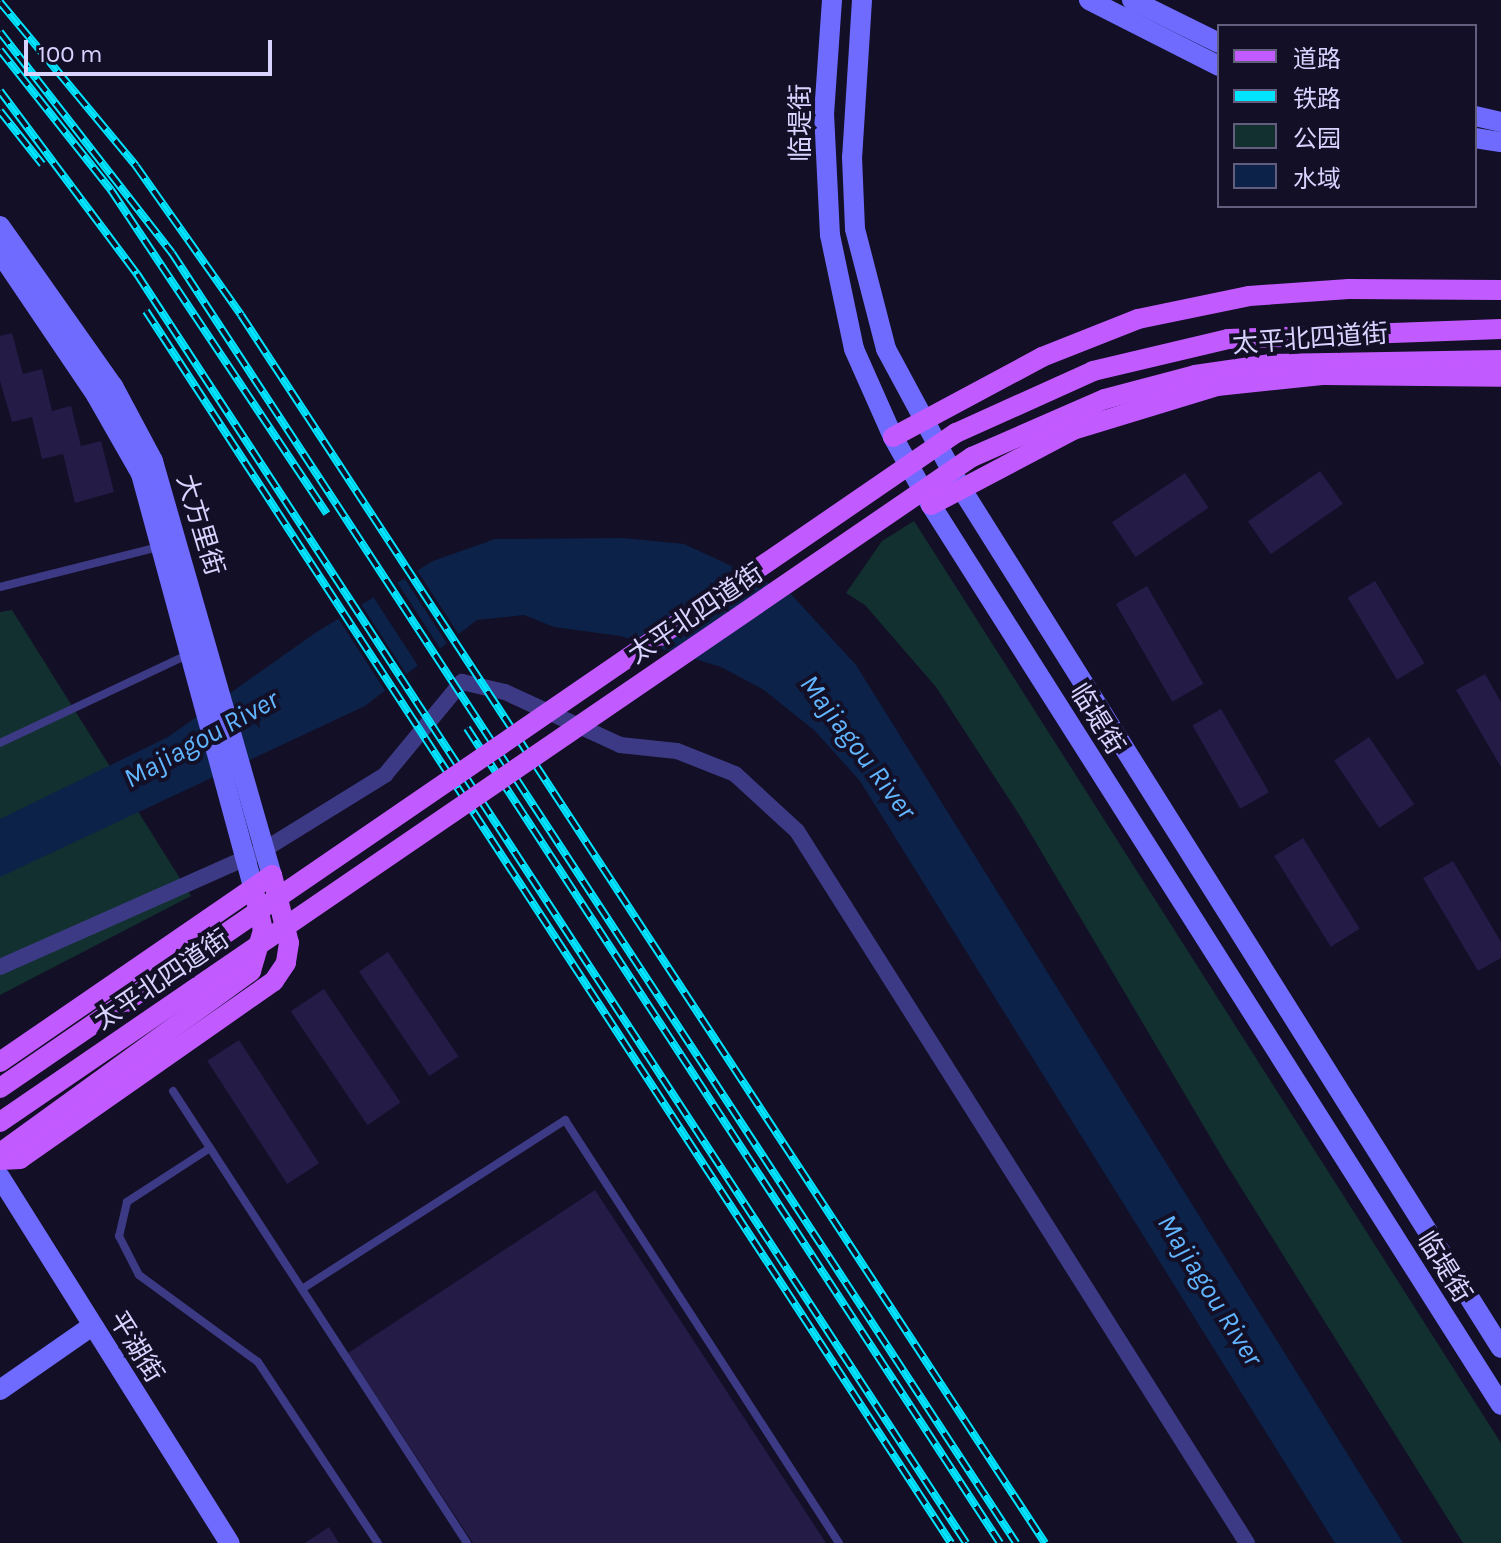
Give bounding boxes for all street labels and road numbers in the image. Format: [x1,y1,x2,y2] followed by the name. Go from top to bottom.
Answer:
[785,84,817,162] street label: 临堤街
[1231,318,1389,360] street label: 太平北四道街
[170,471,230,579] street label: 大方里街
[623,557,769,671] street label: 太平北四道街
[1063,678,1131,760] street label: 临堤街
[89,923,235,1037] street label: 太平北四道街
[1410,1226,1478,1308] street label: 临堤街
[102,1306,170,1388] street label: 平湖街

